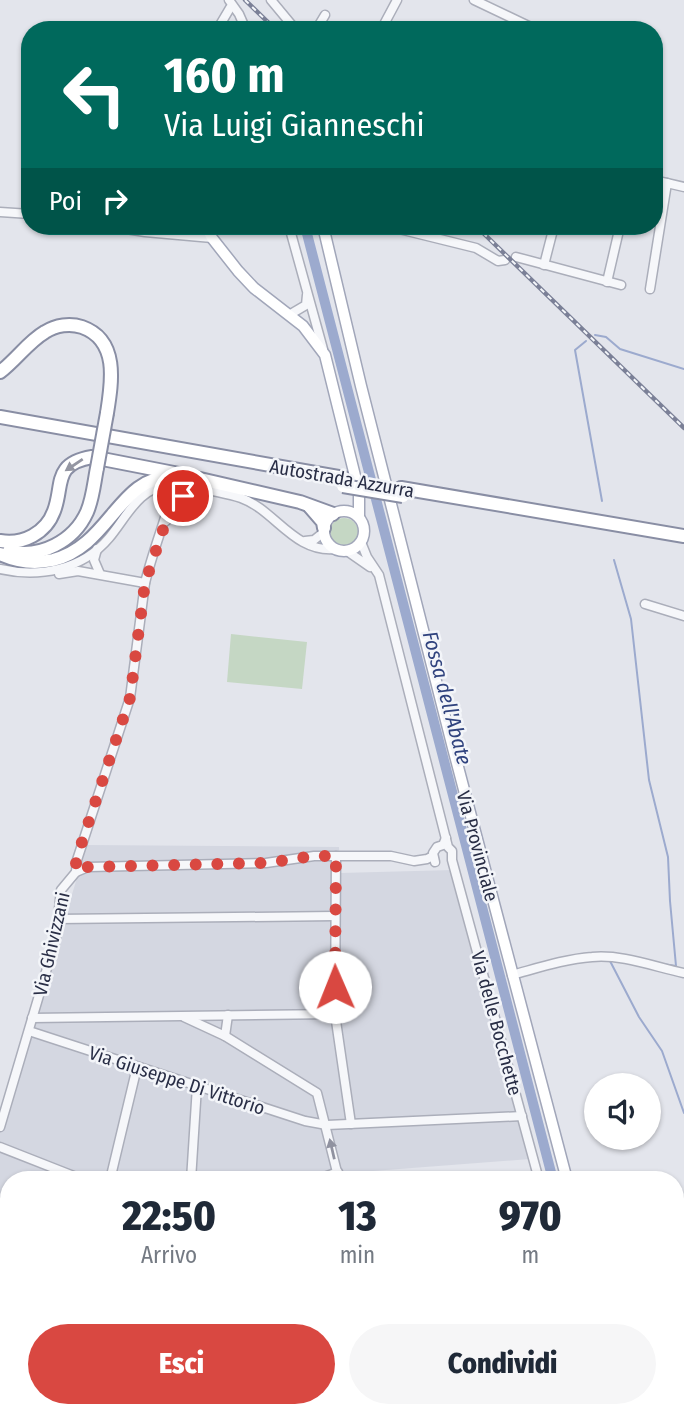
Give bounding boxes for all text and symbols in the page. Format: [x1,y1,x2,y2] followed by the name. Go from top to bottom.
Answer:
[164,46,285,105] text: 160 m
[49,49,140,140] icon: left
[164,106,425,144] text: Via Luigi Gianneschi
[96,182,134,220] icon: right
[49,186,82,217] text: Poi
[268,454,416,503] street label: Autostrada Azzurra
[64,459,84,472] one-way arrow
[153,466,213,526] pin
[164,477,202,515] icon: arrive
[417,628,477,768] water label: Fossa dell'Abate
[452,788,503,904] street label: Via Provinciale
[28,890,75,998] street label: Via Ghivizzani
[466,948,527,1098] street label: Via delle Bocchette
[298,950,372,1024] position arrow
[86,1041,268,1120] street label: Via Giuseppe Di Vittorio
[584,1073,661,1150] map controls
[584,1073,661,1150] button: sound
[327,1138,338,1160] one-way arrow
[122,1191,216,1241] text: 22:50
[338,1191,377,1241] text: 13
[499,1191,562,1241] text: 970
[141,1241,197,1269] text: Arrivo
[340,1241,375,1269] text: min
[521,1241,539,1269] text: m
[28,1324,335,1404] button: Esci
[349,1324,656,1404] button: Condividi

